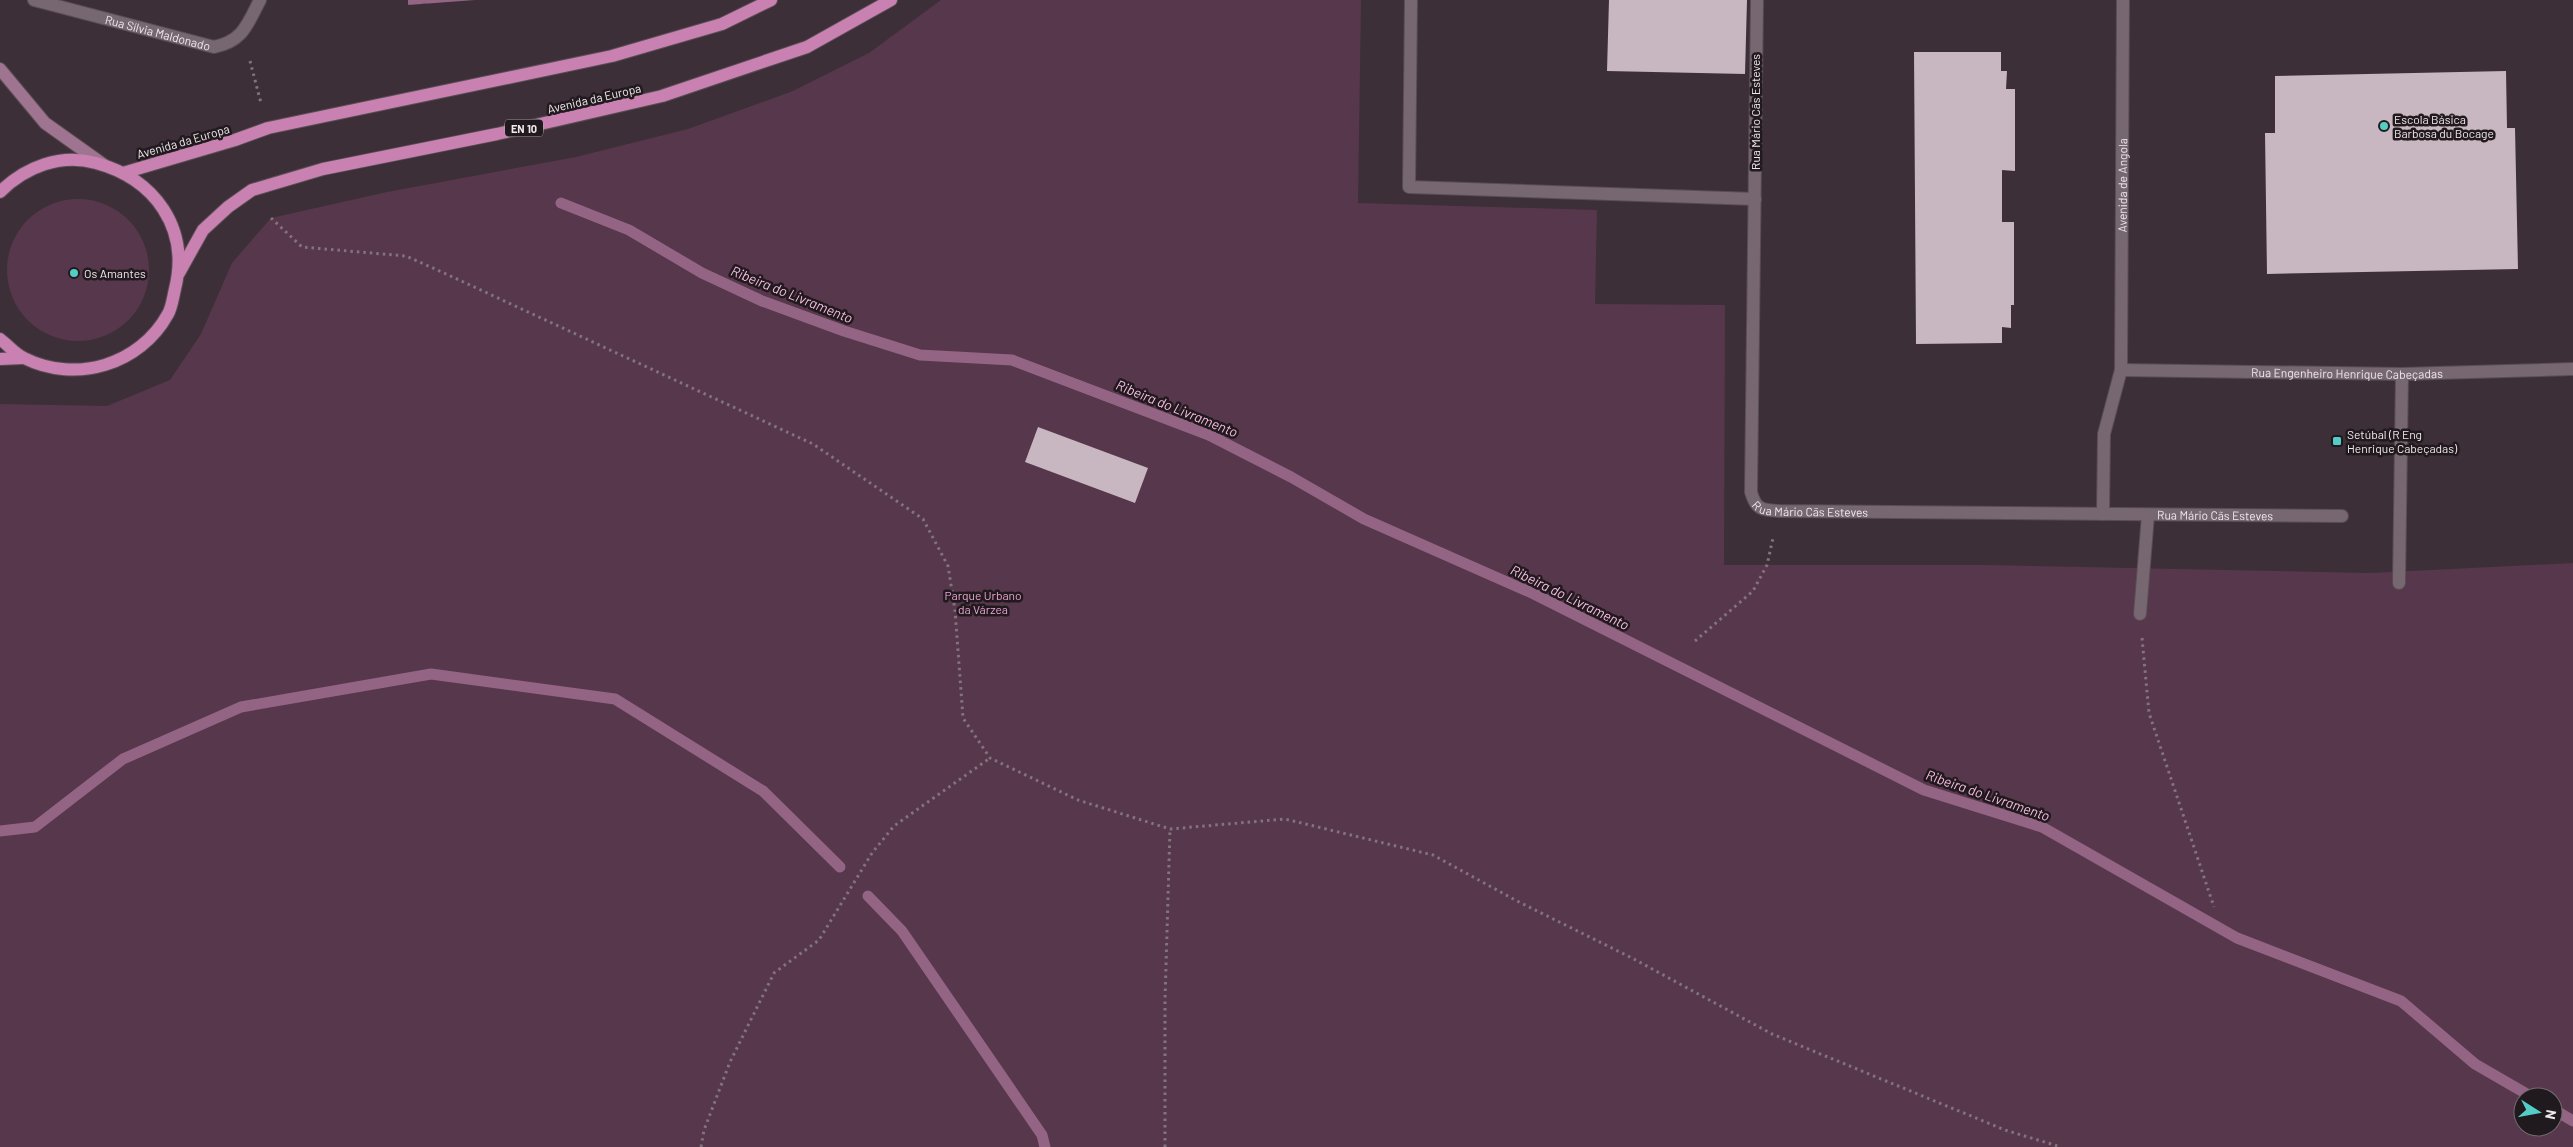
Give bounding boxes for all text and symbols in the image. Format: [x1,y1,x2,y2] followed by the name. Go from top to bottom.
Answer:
[104,12,212,53] street label: Rua Sílvia Maldonado
[1748,54,1762,170] street label: Rua Mário Cãs Esteves
[546,80,642,116] street label: Avenida da Europa
[2394,112,2494,140] place label: Escola Básica Barbosa du Bocage
[505,120,543,136] road number: EN 10
[2378,120,2390,132] marker: Escola Básica Barbosa du Bocage
[135,121,231,161] street label: Avenida da Europa
[2115,138,2129,233] street label: Avenida de Angola
[729,262,855,326] water label: Ribeira do Livramento
[84,266,146,280] place label: Os Amantes
[68,267,80,279] marker: Os Amantes
[2251,365,2443,381] street label: Rua Engenheiro Henrique Cabeçadas
[1114,376,1240,440] water label: Ribeira do Livramento
[2347,427,2458,455] place label: Setúbal (R Eng Henrique Cabeçadas)
[2331,435,2343,447] marker: Setúbal (R Eng Henrique Cabeçadas)
[1750,498,1868,519] street label: Rua Mário Cãs Esteves
[2157,507,2273,522] street label: Rua Mário Cãs Esteves
[1508,561,1632,633] water label: Ribeira do Livramento
[944,588,1022,616] park label: Parque Urbano da Várzea
[1924,766,2052,824] water label: Ribeira do Livramento
[2513,1087,2563,1137] north arrow
[2542,1108,2560,1121] text: N

